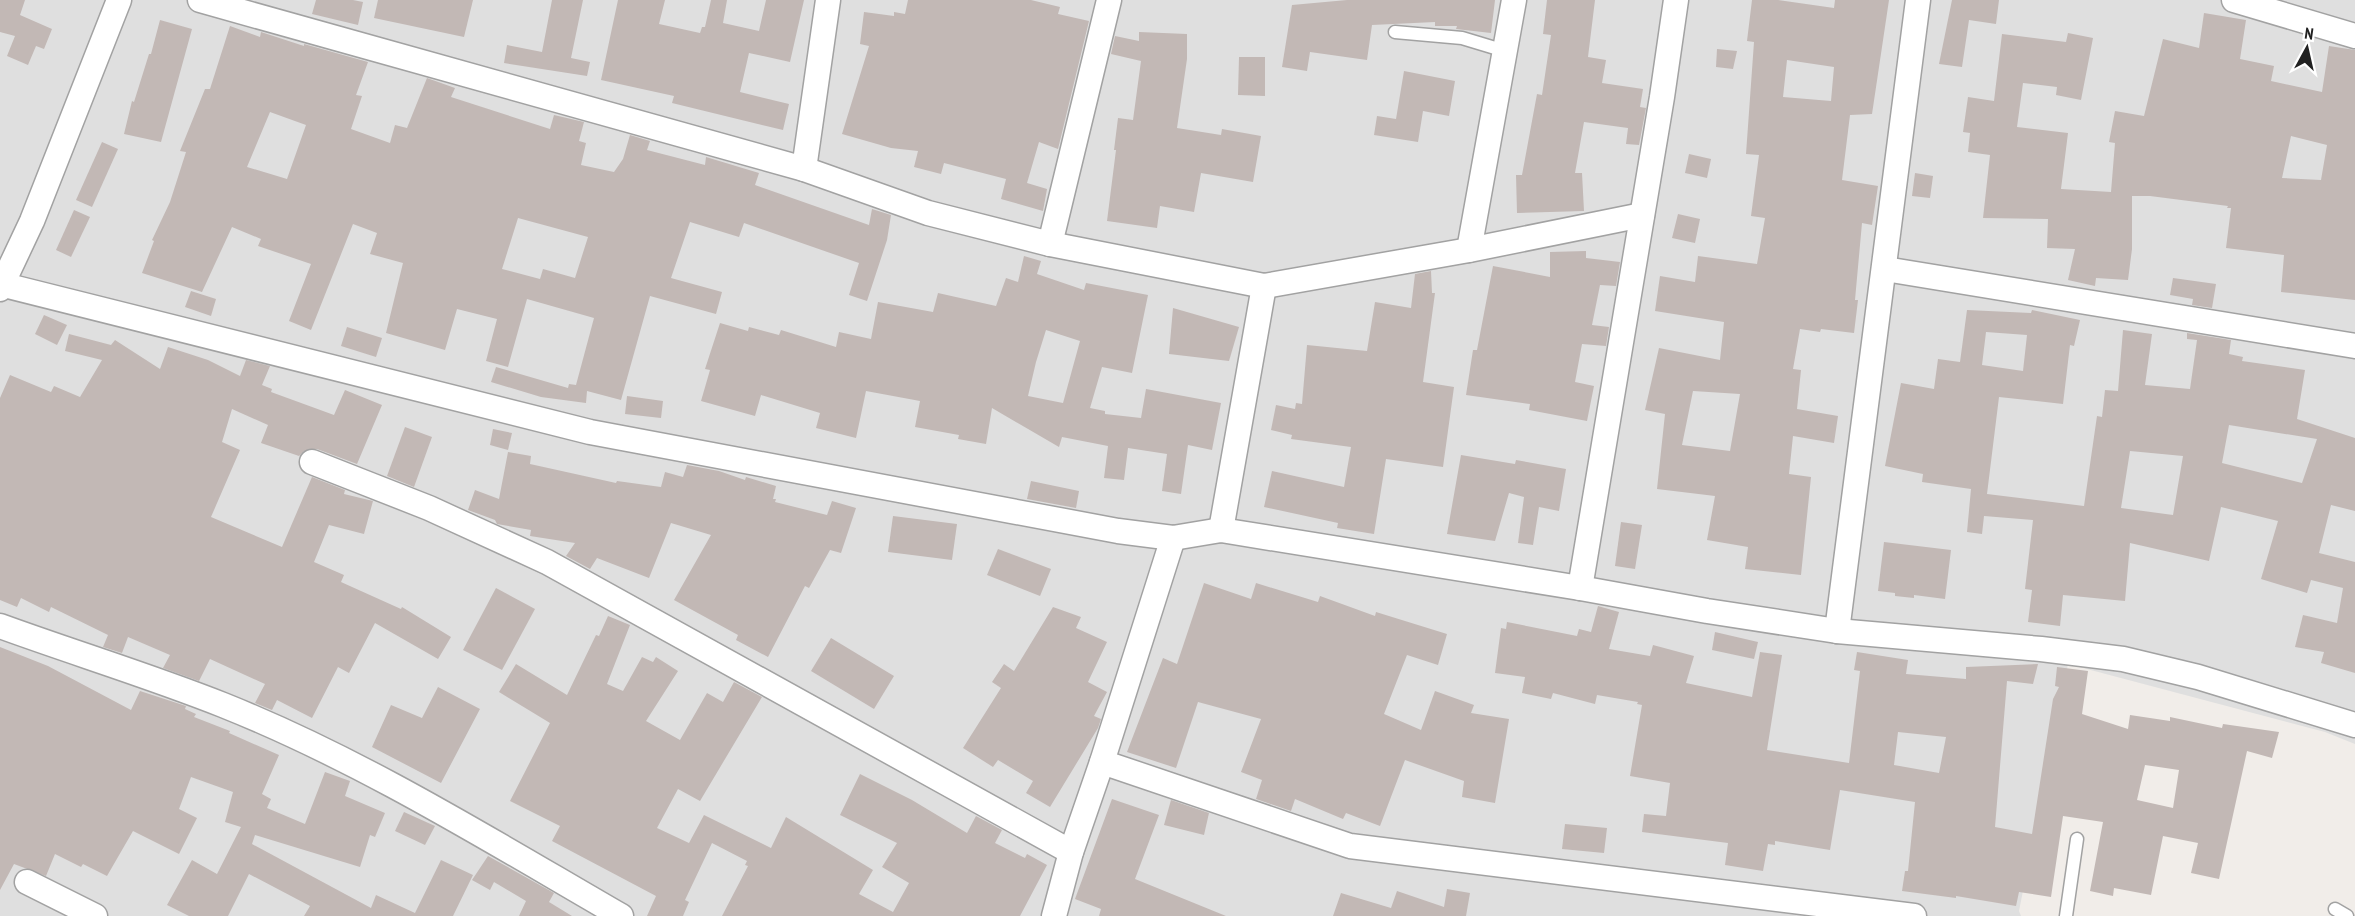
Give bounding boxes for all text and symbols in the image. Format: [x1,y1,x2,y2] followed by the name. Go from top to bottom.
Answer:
[2277,18,2337,78] north arrow
[2303,23,2315,44] text: N

